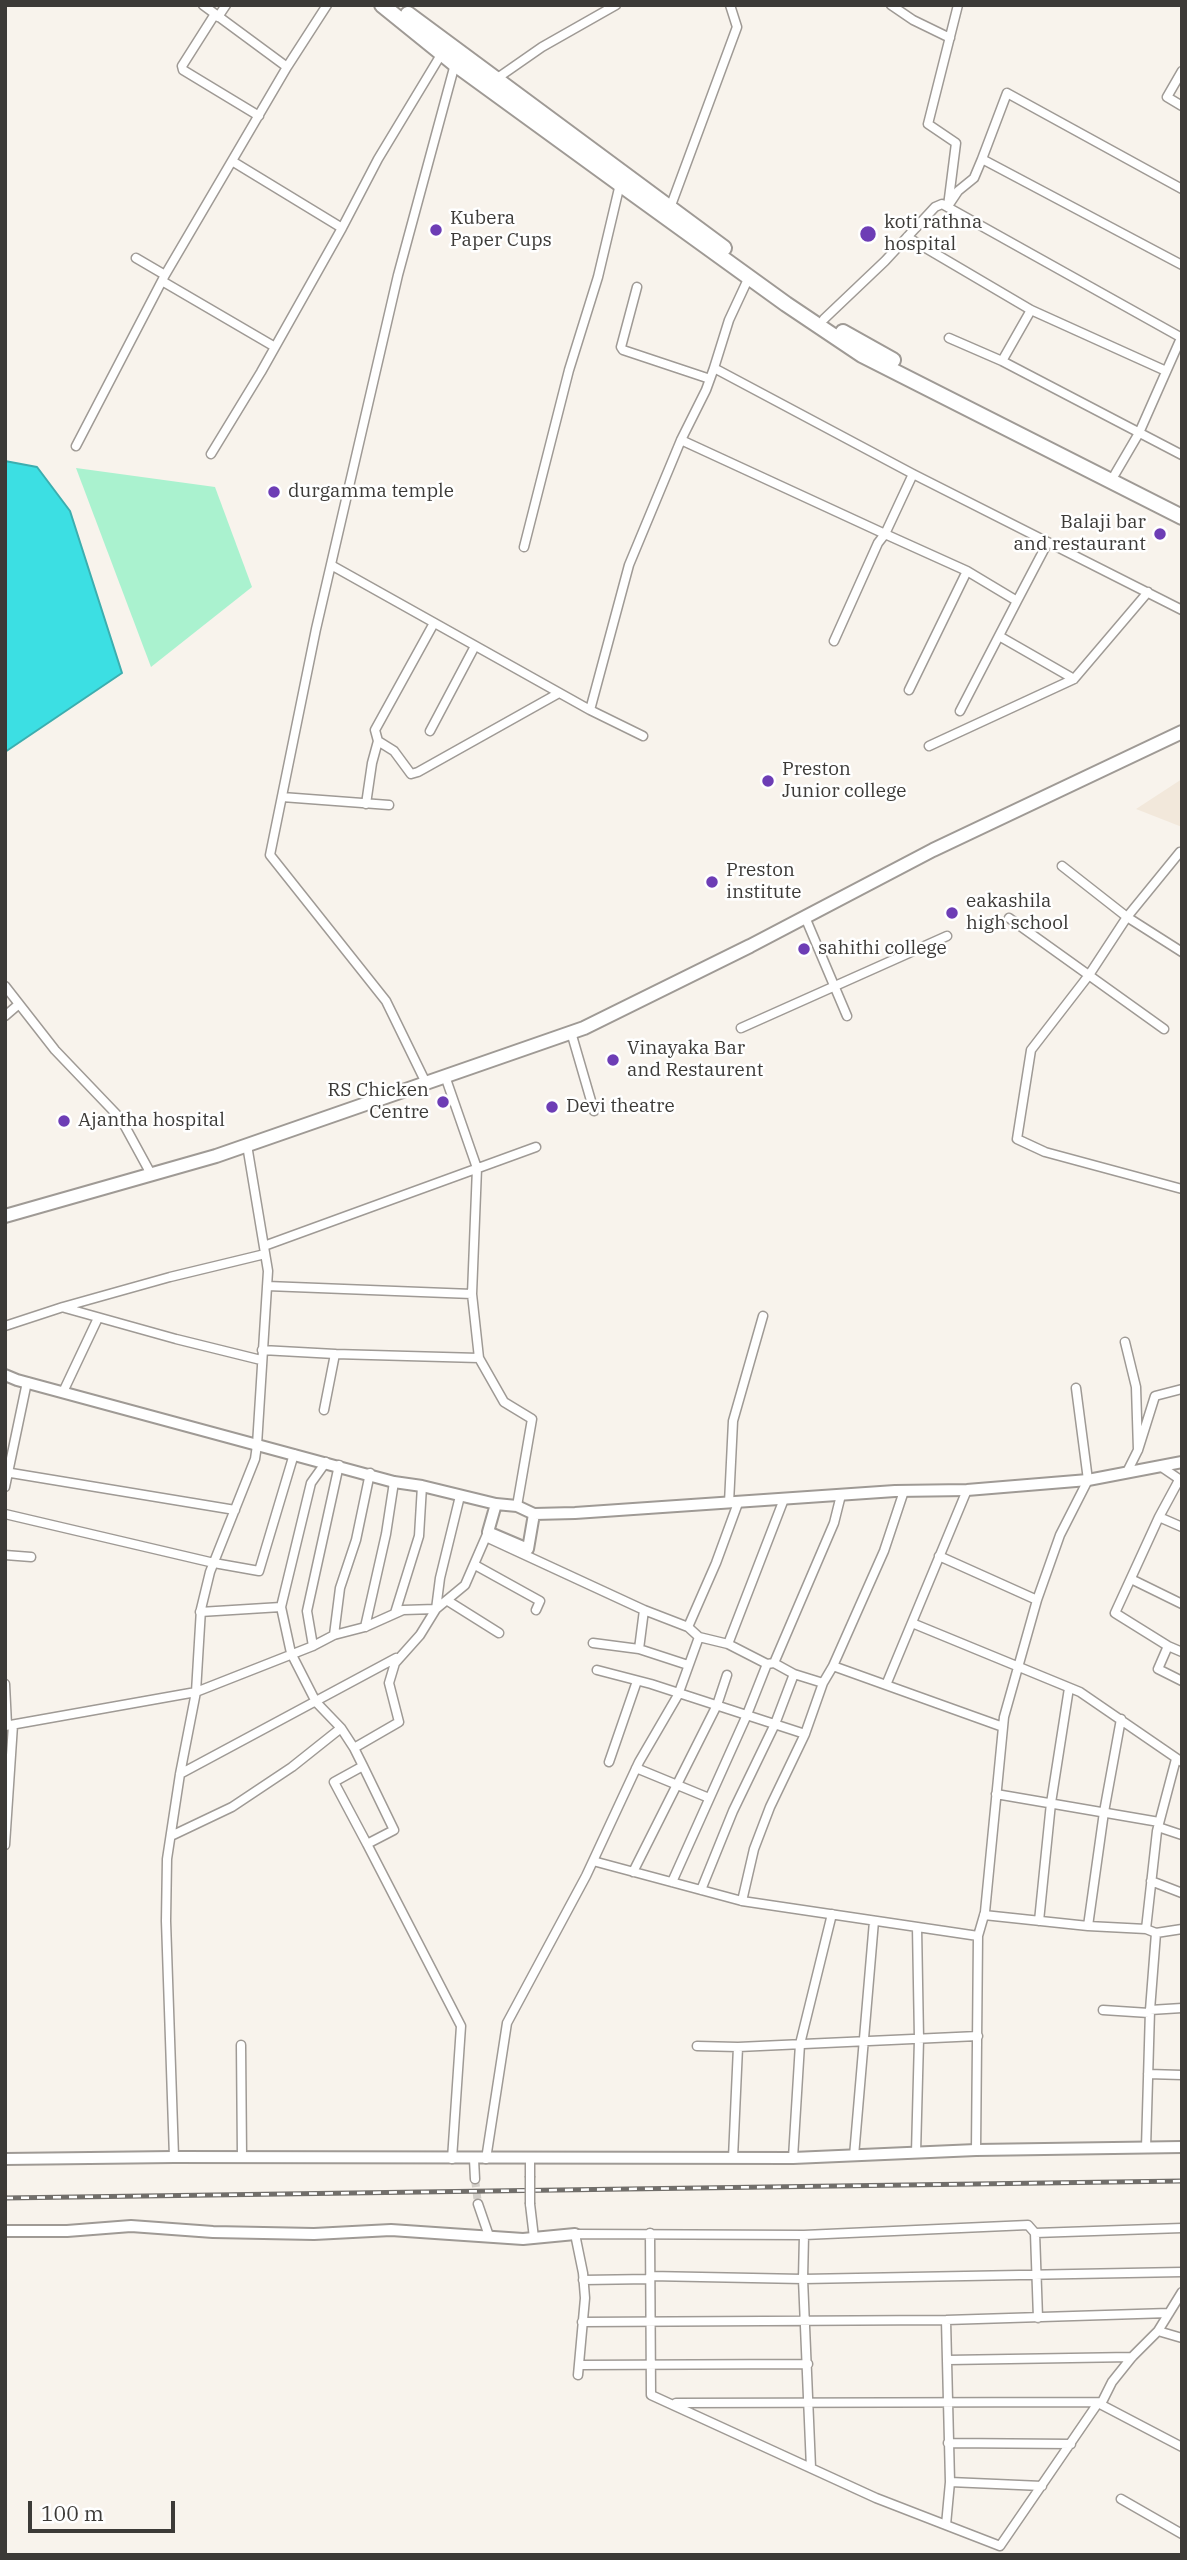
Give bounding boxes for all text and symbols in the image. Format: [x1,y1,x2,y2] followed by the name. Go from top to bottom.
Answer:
[450,208,552,252] place label: Kubera Paper Cups
[884,212,982,256] place label: koti rathna hospital
[428,222,444,238] marker: Kubera Paper Cups
[858,224,878,244] marker: koti rathna hospital
[288,481,454,503] place label: durgamma temple
[266,484,282,500] marker: durgamma temple
[1013,512,1146,556] place label: Balaji bar and restaurant
[1152,526,1168,542] marker: Balaji bar and restaurant
[782,759,906,803] place label: Preston Junior college
[760,773,776,789] marker: Preston Junior college
[726,860,801,904] place label: Preston institute
[704,874,720,890] marker: Preston institute
[966,891,1069,935] place label: eakashila high school
[944,905,960,921] marker: eakashila high school
[818,938,947,960] place label: sahithi college
[796,941,812,957] marker: sahithi college
[627,1038,763,1082] place label: Vinayaka Bar and Restaurent
[605,1052,621,1068] marker: Vinayaka Bar and Restaurent
[328,1080,429,1124] place label: RS Chicken Centre
[435,1094,451,1110] marker: RS Chicken Centre
[566,1096,675,1118] place label: Devi theatre
[544,1099,560,1115] marker: Devi theatre
[78,1110,225,1132] place label: Ajantha hospital
[56,1113,72,1129] marker: Ajantha hospital
[32,2486,178,2530] scale bar
[41,2499,104,2527] text: 100 m

